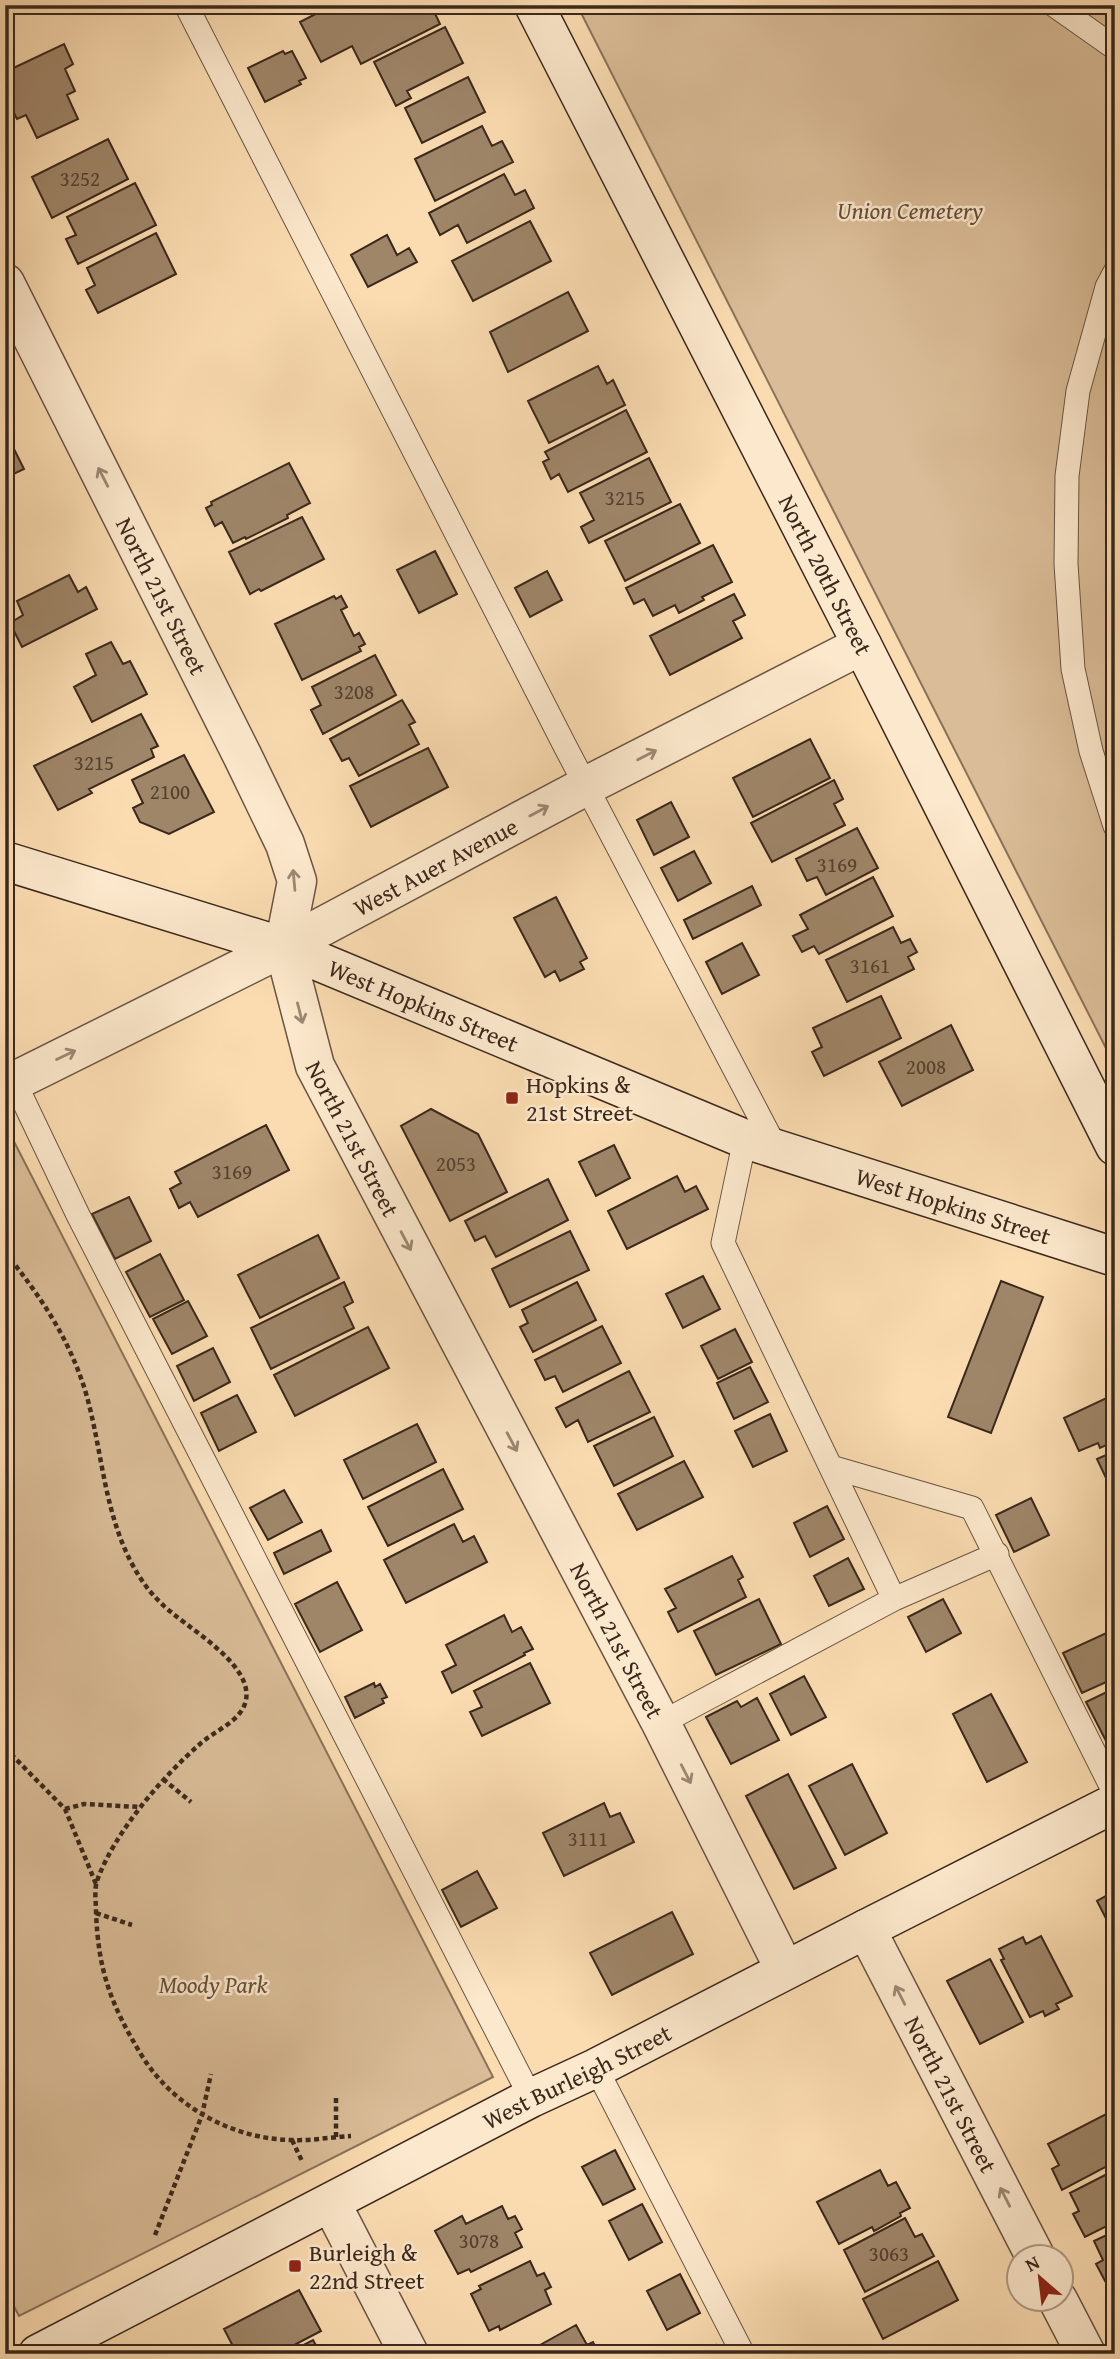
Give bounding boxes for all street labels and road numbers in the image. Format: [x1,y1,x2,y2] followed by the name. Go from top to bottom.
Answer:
[770,488,882,661] street label: North 20th Street
[108,511,217,681] street label: North 21st Street
[347,808,524,925] street label: West Auer Avenue
[323,950,524,1060] street label: West Hopkins Street
[298,1054,409,1223] street label: North 21st Street
[851,1158,1056,1253] street label: West Hopkins Street
[562,1556,673,1725] street label: North 21st Street
[896,2010,1007,2179] street label: North 21st Street
[476,2015,678,2138] street label: West Burleigh Street

